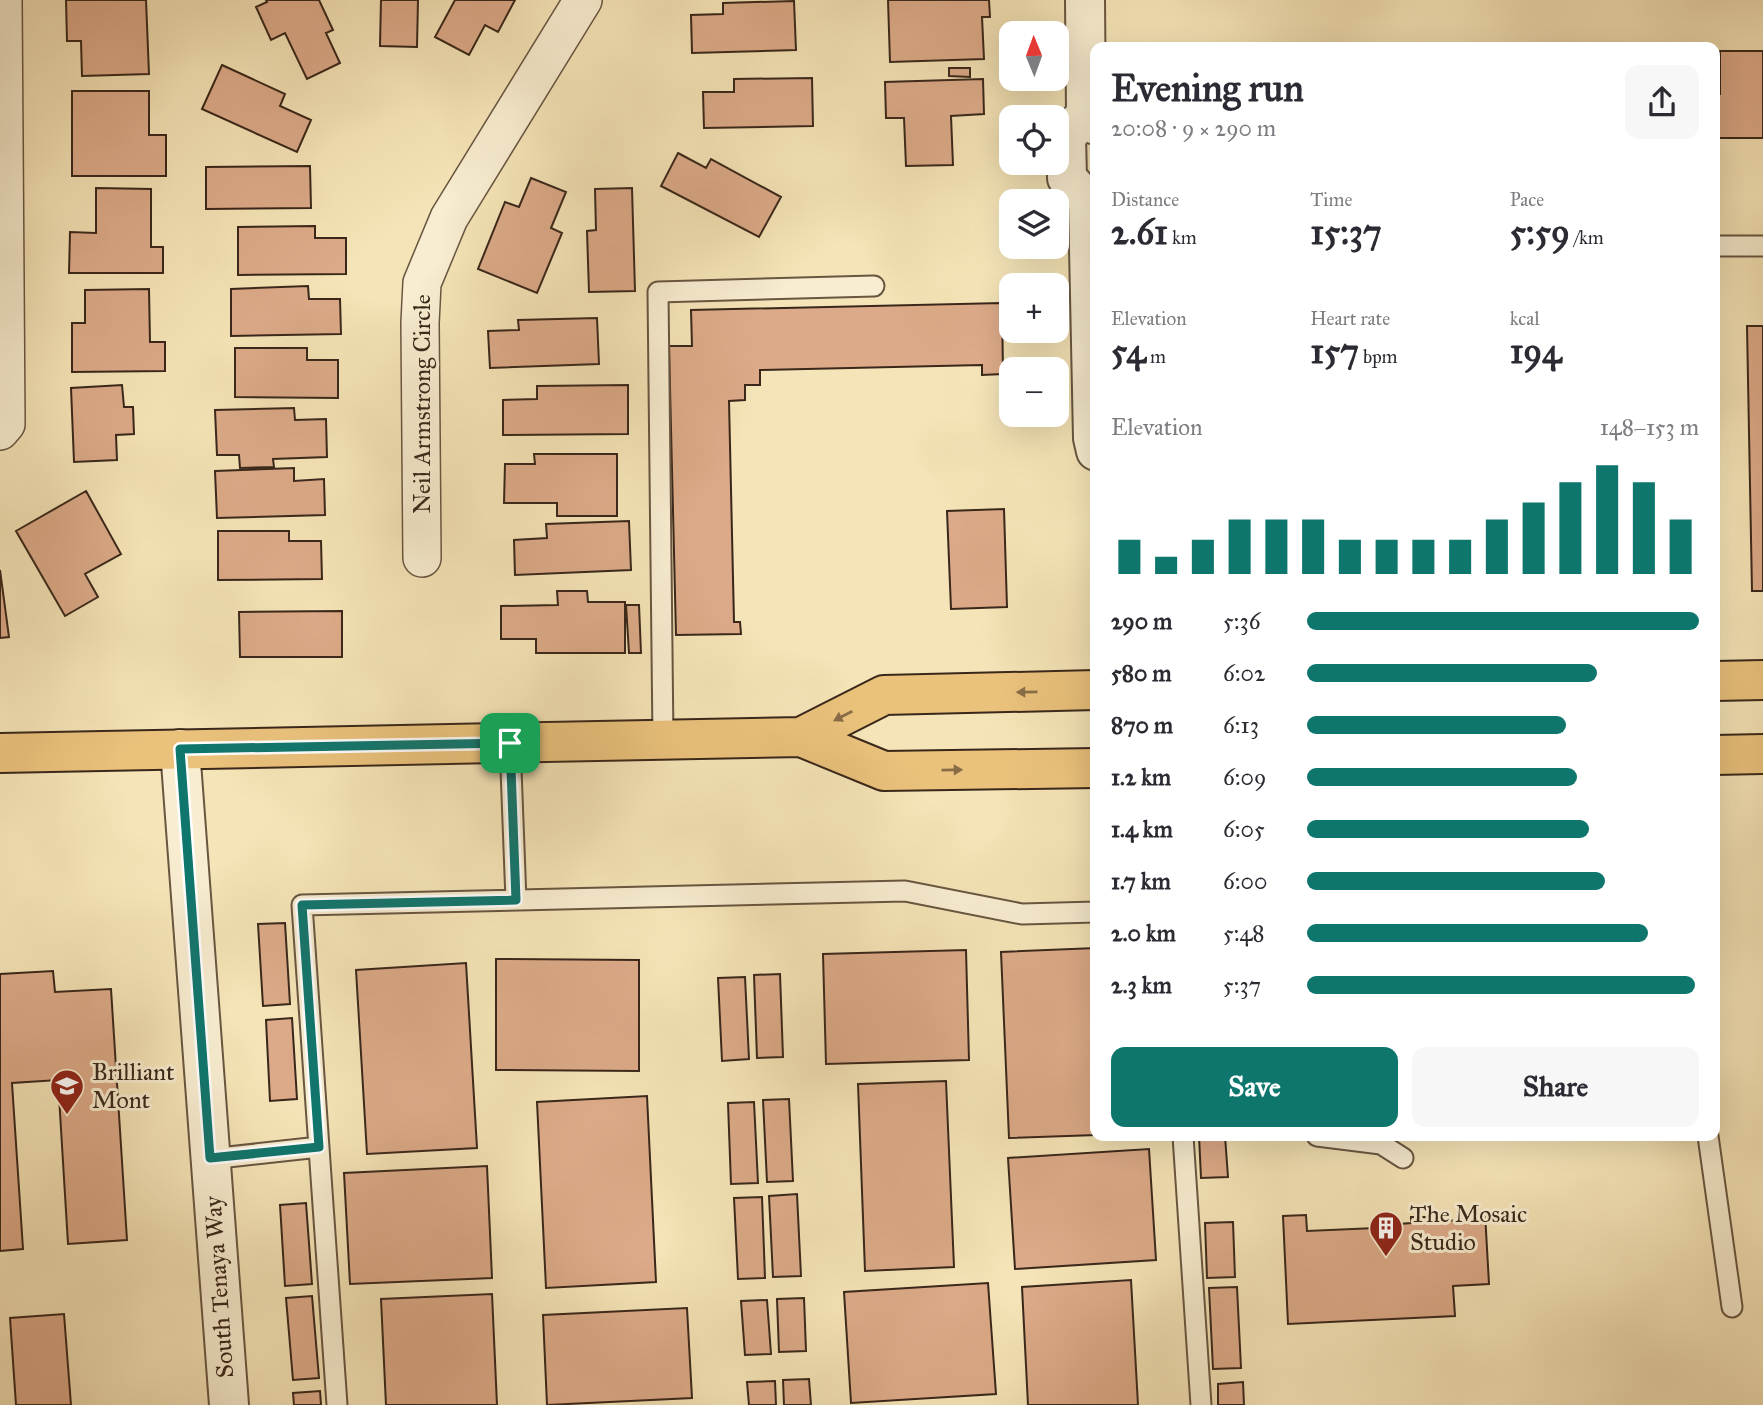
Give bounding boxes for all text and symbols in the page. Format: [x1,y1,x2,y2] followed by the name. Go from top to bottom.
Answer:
[999,21,1069,91] north arrow
[999,21,1069,427] map controls
[1111,65,1304,111] text: Evening run
[1625,65,1699,139] button: share
[999,105,1069,175] button: locate
[1111,114,1276,142] text: 20:08 · 9 × 290 m
[1111,188,1179,211] text: Distance
[1310,188,1352,211] text: Time
[1510,188,1544,211] text: Pace
[999,189,1069,259] button: layers
[1111,211,1168,254] text: 2.61
[1310,211,1382,254] text: 15:37
[1510,211,1570,254] text: 5:59
[1168,226,1197,249] text: km
[1570,226,1604,249] text: /km
[999,273,1069,343] button: +
[407,294,437,514] street label: Neil Armstrong Circle
[1111,307,1186,330] text: Elevation
[1310,307,1390,330] text: Heart rate
[1510,307,1540,330] text: kcal
[1111,330,1146,373] text: 54
[1310,330,1359,373] text: 157
[1510,330,1562,373] text: 194
[1146,345,1166,368] text: m
[1359,345,1398,368] text: bpm
[999,357,1069,427] button: −
[1111,413,1202,441] text: Elevation
[1600,413,1699,441] text: 148–153 m
[1111,607,1172,635] text: 290 m
[1223,607,1260,635] text: 5:36
[1111,659,1172,687] text: 580 m
[1223,659,1265,687] text: 6:02
[1016,686,1038,697] one-way arrow
[833,710,853,722] one-way arrow
[1111,711,1173,739] text: 870 m
[1223,711,1259,739] text: 6:13
[480,713,540,773] pin
[491,724,529,762] icon: arrive
[1111,763,1171,791] text: 1.2 km
[1223,763,1266,791] text: 6:09
[941,764,963,776] one-way arrow
[1111,815,1173,843] text: 1.4 km
[1223,815,1265,843] text: 6:05
[1111,867,1171,895] text: 1.7 km
[1223,867,1267,895] text: 6:00
[1111,919,1176,947] text: 2.0 km
[1223,919,1265,947] text: 5:48
[1111,971,1172,999] text: 2.3 km
[1223,971,1261,999] text: 5:37
[1111,1047,1398,1127] button: Save
[1412,1047,1699,1127] button: Share
[92,1057,175,1115] place label: Brilliant Mont
[48,1067,86,1116] school or university icon: Brilliant Mont
[198,1194,240,1379] street label: South Tenaya Way
[1410,1199,1527,1257] place label: The Mosaic Studio
[1367,1209,1405,1258] building icon: The Mosaic Studio

